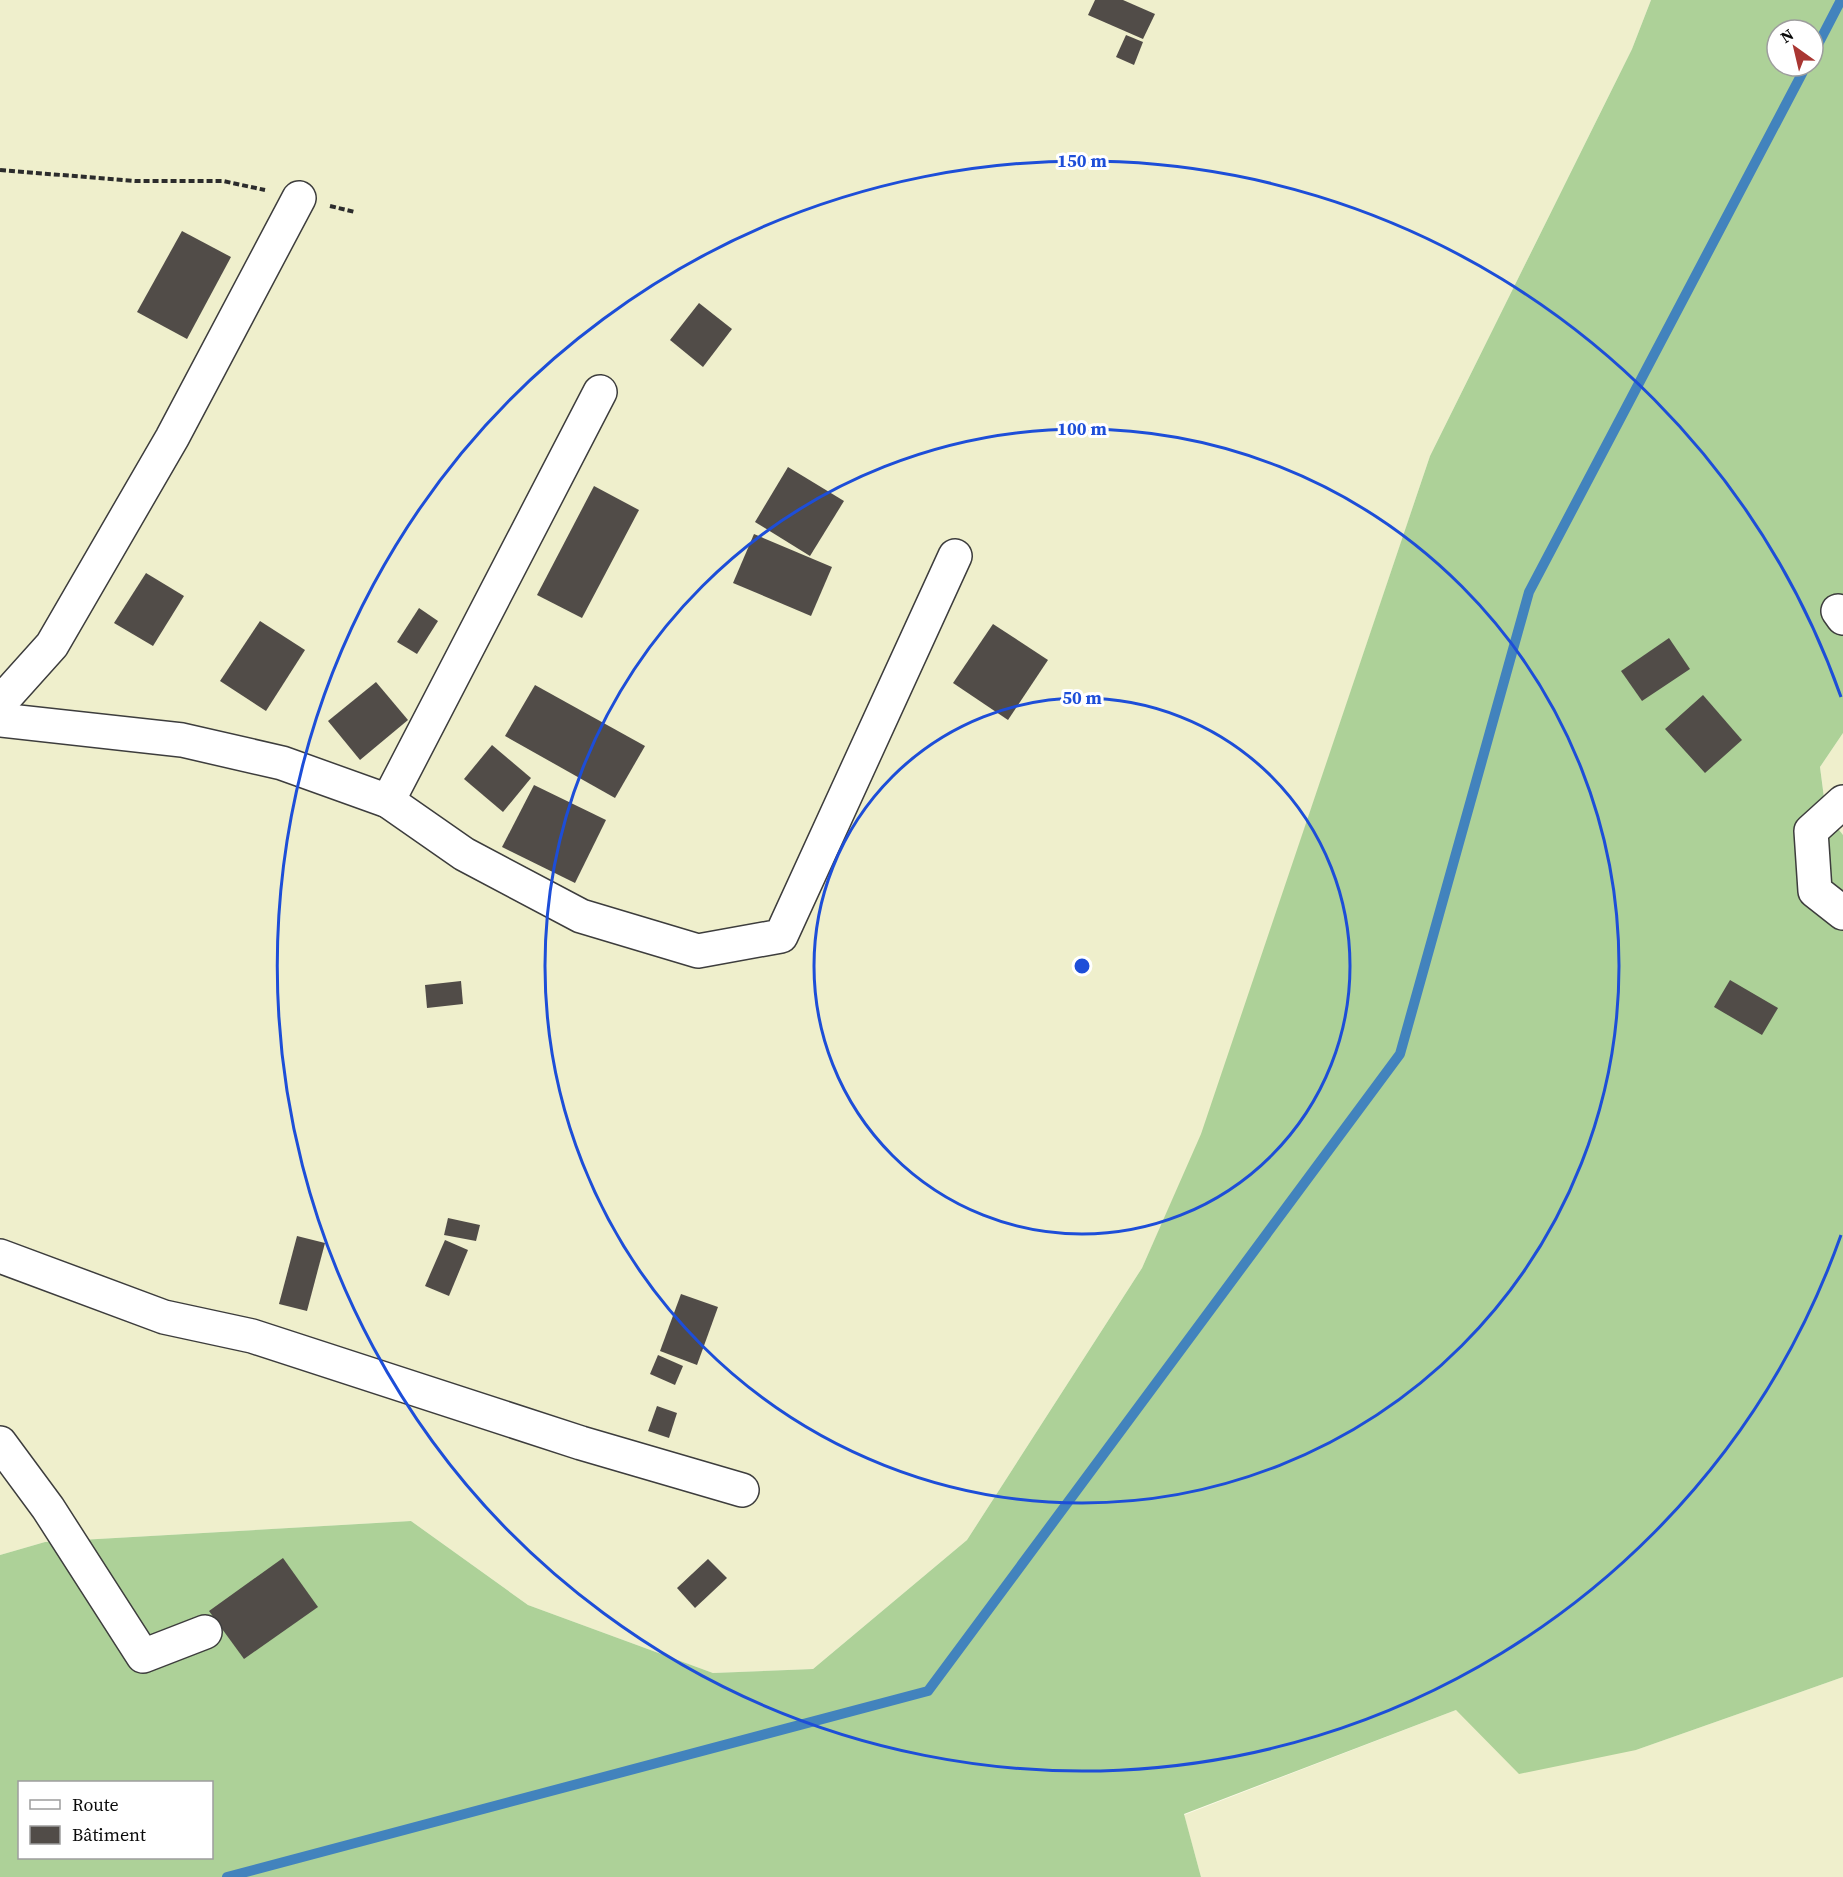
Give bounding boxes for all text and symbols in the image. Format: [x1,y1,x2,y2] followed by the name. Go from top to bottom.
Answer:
[1765,18,1825,78] north arrow
[1776,23,1798,48] text: N
[1057,148,1107,173] text: 150 m
[1057,416,1107,441] text: 100 m
[1062,685,1102,710] text: 50 m
[1072,956,1092,976] centre of rings
[18,1781,213,1859] legend
[72,1792,119,1817] text: Route
[72,1822,146,1847] text: Bâtiment

